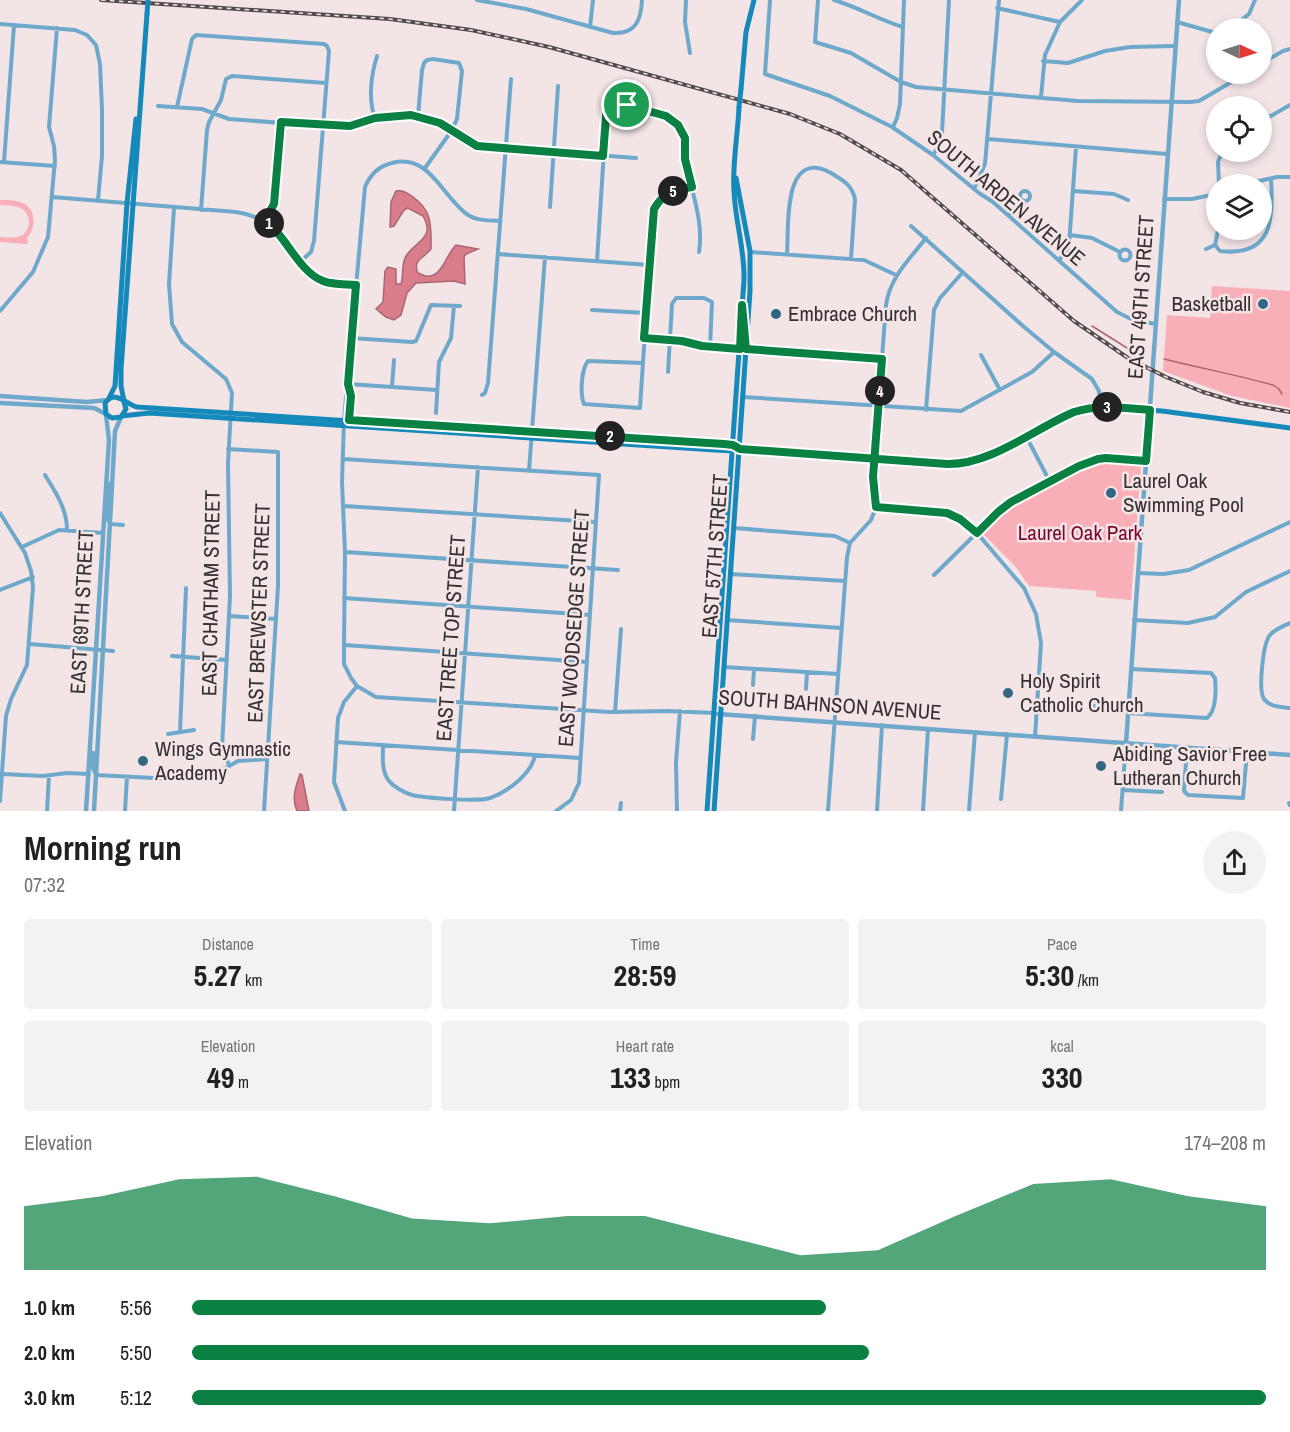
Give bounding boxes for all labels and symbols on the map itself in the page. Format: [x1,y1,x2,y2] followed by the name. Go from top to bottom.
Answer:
[1206,18,1272,84] north arrow
[601,79,652,130] pin
[921,123,1091,272] street label: SOUTH ARDEN AVENUE
[658,176,688,206] pin: 5
[254,208,284,238] pin: 1
[1120,214,1161,380] street label: EAST 49TH STREET
[1172,289,1251,318] place label: Basketball
[1256,297,1270,311] marker: Basketball
[788,299,917,328] place label: Embrace Church
[769,307,783,321] marker: Embrace Church
[865,376,895,406] pin: 4
[1092,392,1122,422] pin: 3
[595,421,625,451] pin: 2
[1123,466,1244,519] place label: Laurel Oak Swimming Pool
[694,473,735,639] street label: EAST 57TH STREET
[1104,486,1118,500] marker: Laurel Oak Swimming Pool
[194,489,227,696] street label: EAST CHATHAM STREET
[240,502,277,723] street label: EAST BREWSTER STREET
[551,508,596,748] street label: EAST WOODSEDGE STREET
[1018,518,1143,547] park label: Laurel Oak Park
[63,529,100,695] street label: EAST 69TH STREET
[429,533,472,742] street label: EAST TREE TOP STREET
[1020,666,1143,719] place label: Holy Spirit Catholic Church
[717,682,943,727] street label: SOUTH BAHNSON AVENUE
[1001,686,1015,700] marker: Holy Spirit Catholic Church
[154,734,291,787] place label: Wings Gymnastic Academy
[1112,739,1267,792] place label: Abiding Savior Free Lutheran Church
[136,754,150,768] marker: Wings Gymnastic Academy
[1094,759,1108,773] marker: Abiding Savior Free Lutheran Church

